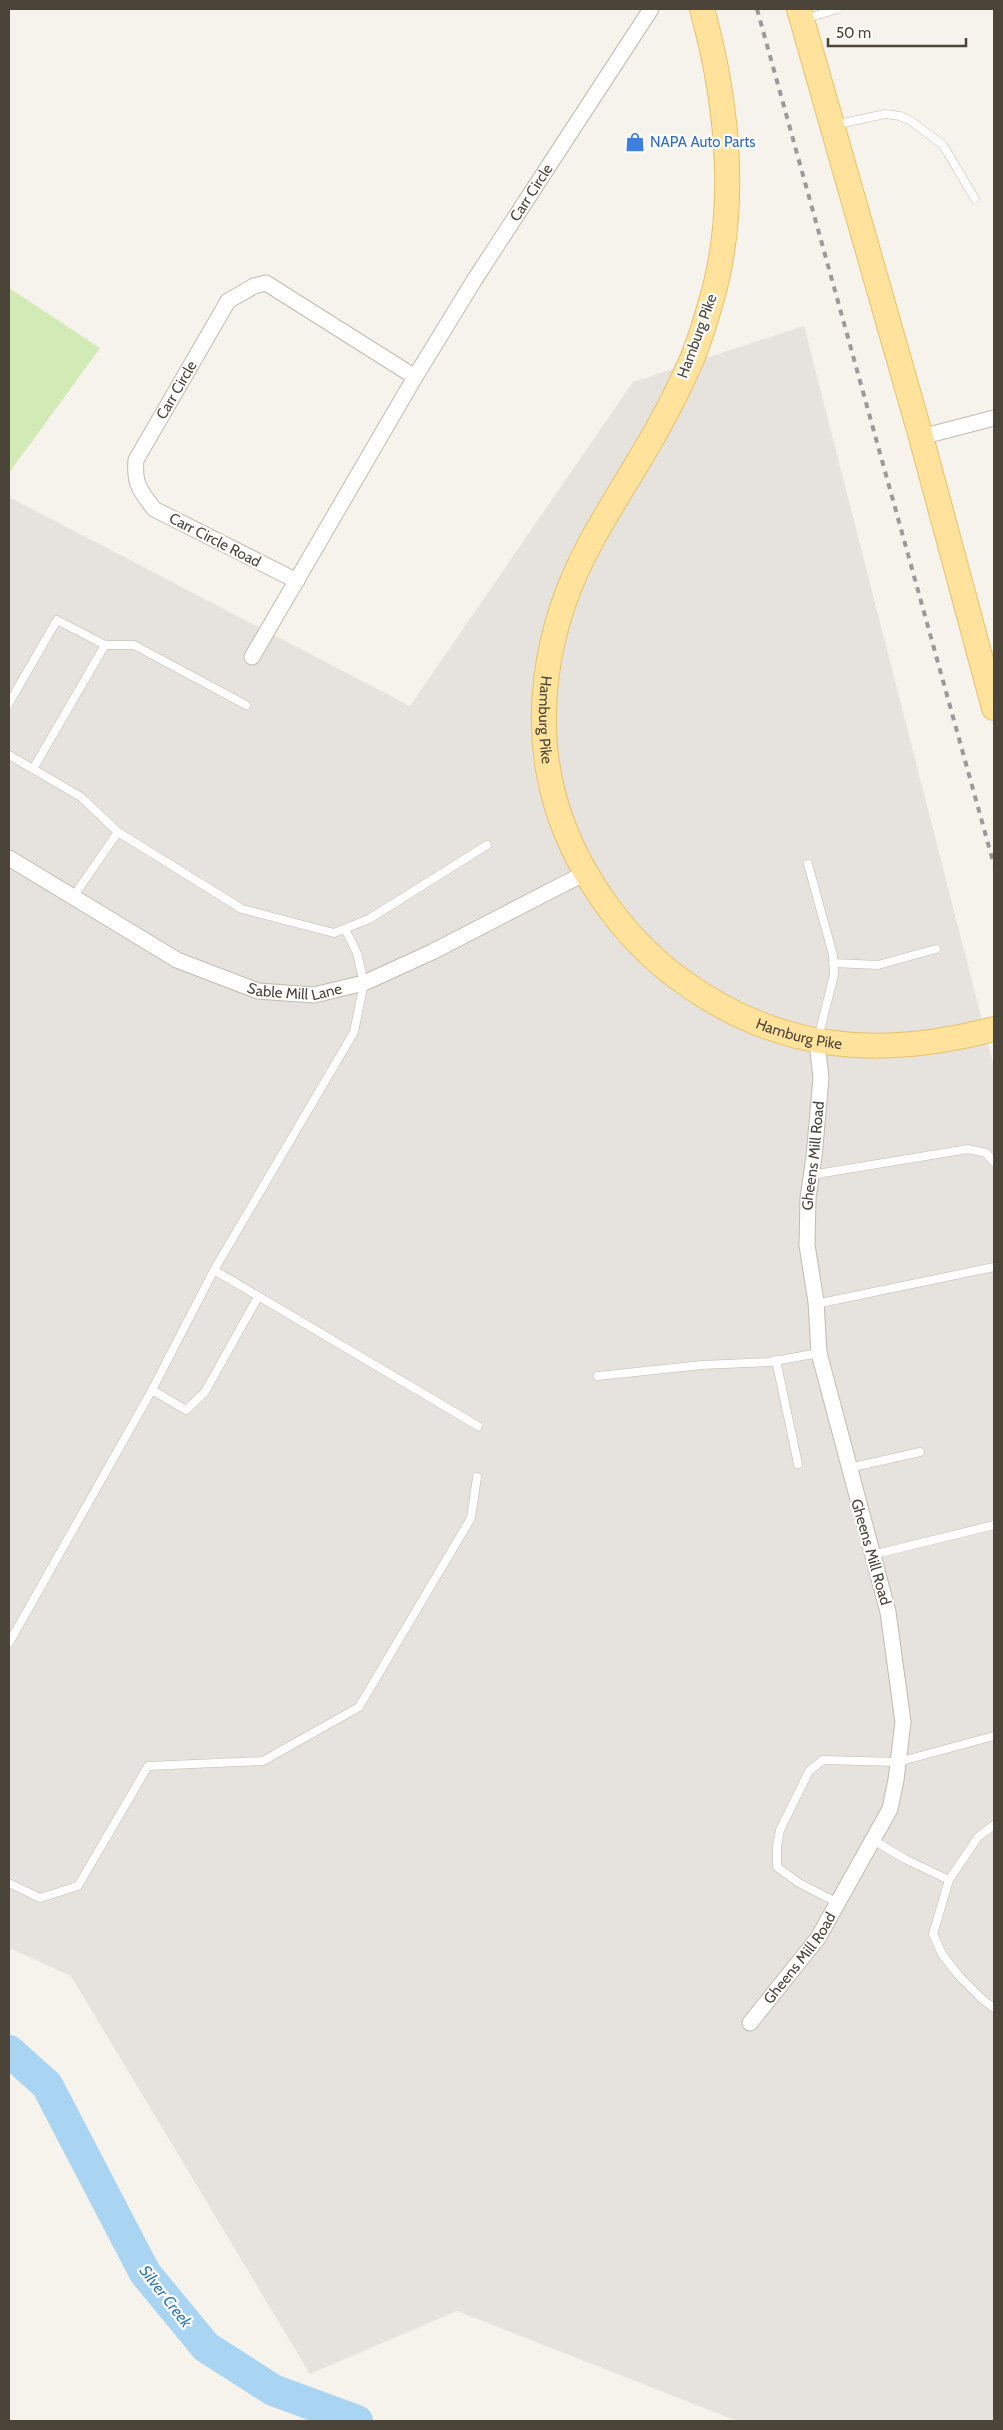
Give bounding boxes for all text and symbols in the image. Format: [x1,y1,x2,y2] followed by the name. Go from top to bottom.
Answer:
[828,15,966,47] scale bar
[836,24,871,42] text: 50 m
[624,131,646,153] shop icon: NAPA Auto Parts
[650,133,756,151] place label: NAPA Auto Parts
[506,160,557,225] street label: Carr Circle
[673,291,721,381] street label: Hamburg Pike
[152,357,201,423] street label: Carr Circle
[166,509,264,571] street label: Carr Circle Road
[535,675,556,765] street label: Hamburg Pike
[245,979,344,1004] street label: Sable Mill Lane
[753,1014,843,1053] street label: Hamburg Pike
[799,1100,828,1211] street label: Gheens Mill Road
[847,1497,895,1607] street label: Gheens Mill Road
[760,1909,840,2007] street label: Gheens Mill Road
[136,2262,196,2332] water label: Silver Creek

